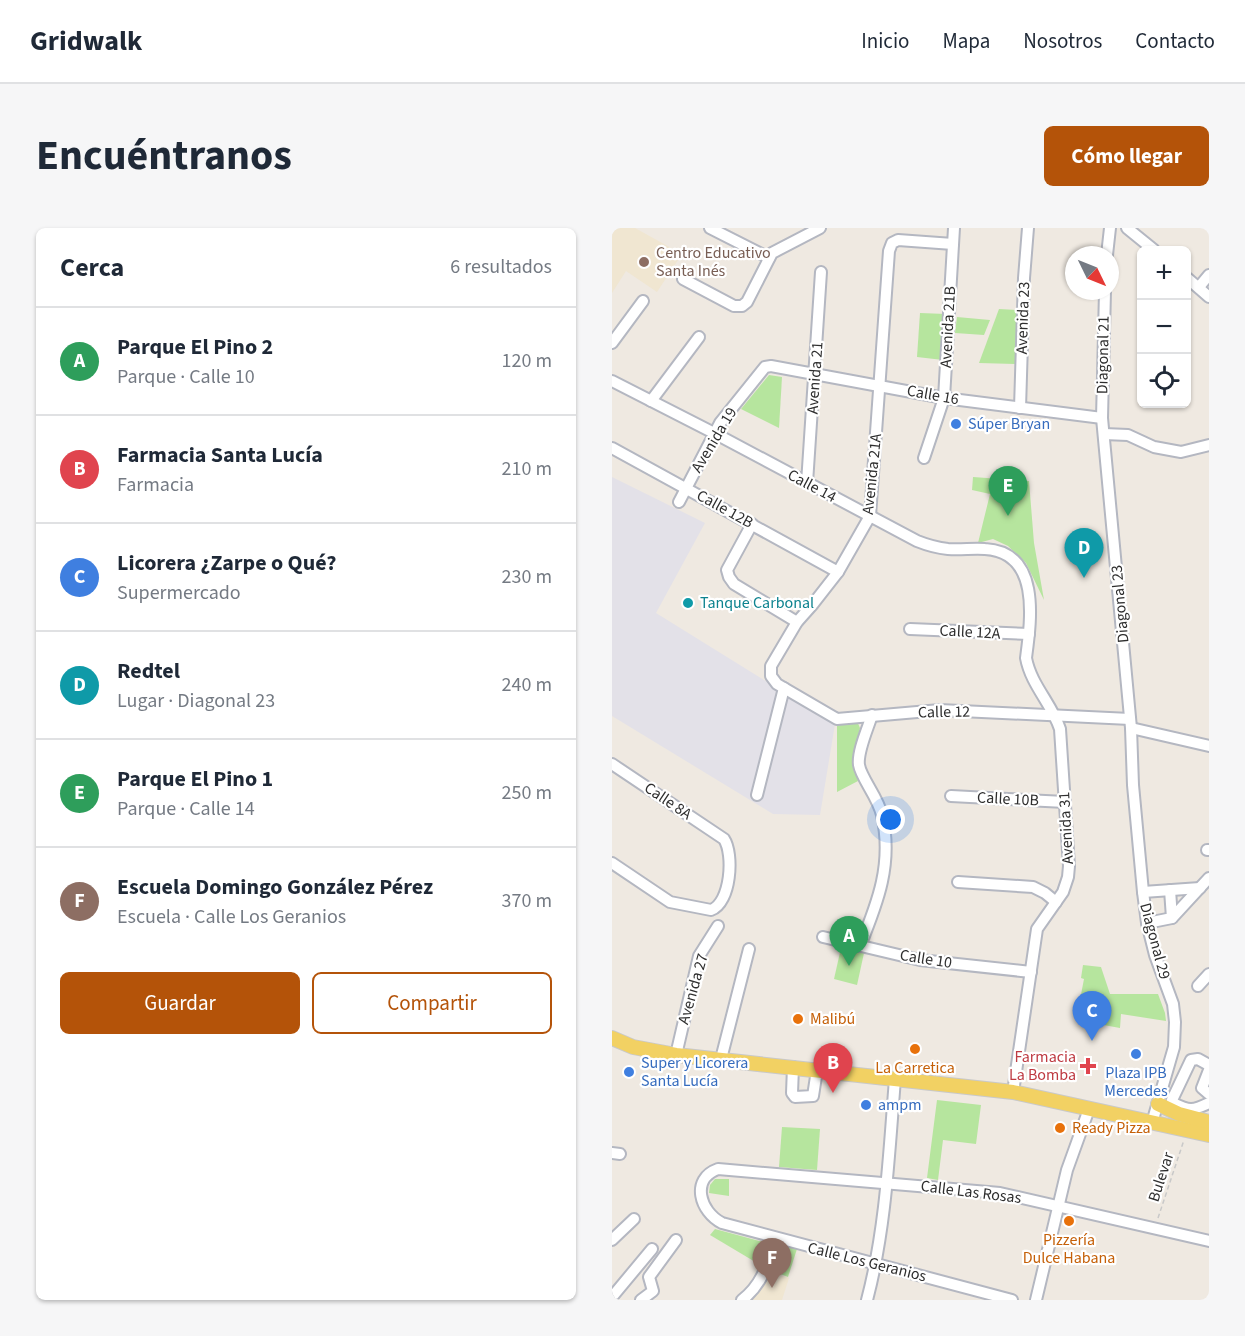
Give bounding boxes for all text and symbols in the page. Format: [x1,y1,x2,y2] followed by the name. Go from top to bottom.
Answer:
[30,21,142,61] text: Gridwalk
[861,26,909,56] text: Inicio
[942,26,990,56] text: Mapa
[1023,26,1102,56] text: Nosotros
[1135,26,1215,56] text: Contacto
[36,126,292,186] text: Encuéntranos
[1044,126,1209,186] button: Cómo llegar
[656,242,771,282] place label: Centro Educativo Santa Inés
[1065,246,1119,300] north arrow
[1137,246,1191,408] map controls
[1137,246,1191,300] button: +
[60,249,124,286] text: Cerca
[450,253,552,281] text: 6 resultados
[637,255,651,269] marker: Centro Educativo Santa Inés
[1011,281,1035,355] street label: Avenida 23
[935,285,961,369] street label: Avenida 21B
[1137,300,1191,354] button: −
[1091,316,1115,394] street label: Diagonal 21
[117,331,273,363] text: Parque El Pino 2
[801,341,829,415] street label: Avenida 21
[74,347,85,375] text: A
[502,347,552,375] text: 120 m
[1137,354,1191,408] button: locate
[117,363,255,391] text: Parque · Calle 10
[905,380,961,410] street label: Calle 16
[686,403,742,477] street label: Avenida 19
[968,413,1050,435] place label: Súper Bryan
[949,417,963,431] marker: Súper Bryan
[857,432,887,516] street label: Avenida 21A
[117,439,323,471] text: Farmacia Santa Lucía
[73,455,86,483] text: B
[502,455,552,483] text: 210 m
[784,464,840,508] street label: Calle 14
[988,466,1028,516] pin: E
[117,471,194,499] text: Farmacia
[693,484,757,534] street label: Calle 12B
[1064,528,1104,578] pin: D
[117,547,336,579] text: Licorera ¿Zarpe o Qué?
[74,563,85,591] text: C
[502,563,552,591] text: 230 m
[1106,564,1134,644] street label: Diagonal 23
[117,579,241,607] text: Supermercado
[700,592,814,614] place label: Tanque Carbonal
[681,596,695,610] marker: Tanque Carbonal
[939,619,1001,645] street label: Calle 12A
[117,655,180,687] text: Redtel
[73,671,86,699] text: D
[502,671,552,699] text: 240 m
[117,687,275,715] text: Lugar · Diagonal 23
[918,701,970,723] street label: Calle 12
[117,763,273,795] text: Parque El Pino 1
[640,777,696,825] street label: Calle 8A
[74,779,85,807] text: E
[502,779,552,807] text: 250 m
[977,786,1039,812] street label: Calle 10B
[1053,791,1079,865] street label: Avenida 31
[117,795,255,823] text: Parque · Calle 14
[876,805,905,834] your location
[117,871,433,903] text: Escuela Domingo González Pérez
[74,887,85,915] text: F
[502,887,552,915] text: 370 m
[1134,900,1176,982] street label: Diagonal 29
[117,903,346,931] text: Escuela · Calle Los Geranios
[830,916,868,966] pin: A
[898,944,954,974] street label: Calle 10
[672,951,714,1027] street label: Avenida 27
[60,972,300,1034] button: Guardar
[312,972,552,1034] button: Compartir
[1072,992,1112,1041] pin: C
[810,1008,855,1030] place label: Malibú
[791,1012,805,1026] marker: Malibú
[908,1042,922,1056] marker: La Carretica
[814,1044,852,1093] pin: B
[1009,1046,1076,1086] place label: Farmacia La Bomba
[1129,1047,1143,1061] marker: Plaza IPB Mercedes
[641,1052,748,1092] place label: Super y Licorera Santa Lucía
[875,1057,955,1079] place label: La Carretica
[1081,1059,1095,1073] marker: Farmacia La Bomba
[1104,1062,1168,1102] place label: Plaza IPB Mercedes
[622,1065,636,1079] marker: Super y Licorera Santa Lucía
[878,1094,921,1116] place label: ampm
[859,1098,873,1112] marker: ampm
[1072,1117,1151,1139] place label: Ready Pizza
[1053,1121,1067,1135] marker: Ready Pizza
[1143,1149,1179,1205] street label: Bulevar
[919,1175,1023,1209] street label: Calle Las Rosas
[1062,1214,1076,1228] marker: Pizzería Dulce Habana
[1023,1229,1115,1269] place label: Pizzería Dulce Habana
[805,1237,929,1287] street label: Calle Los Geranios
[752,1238,792,1288] pin: F

